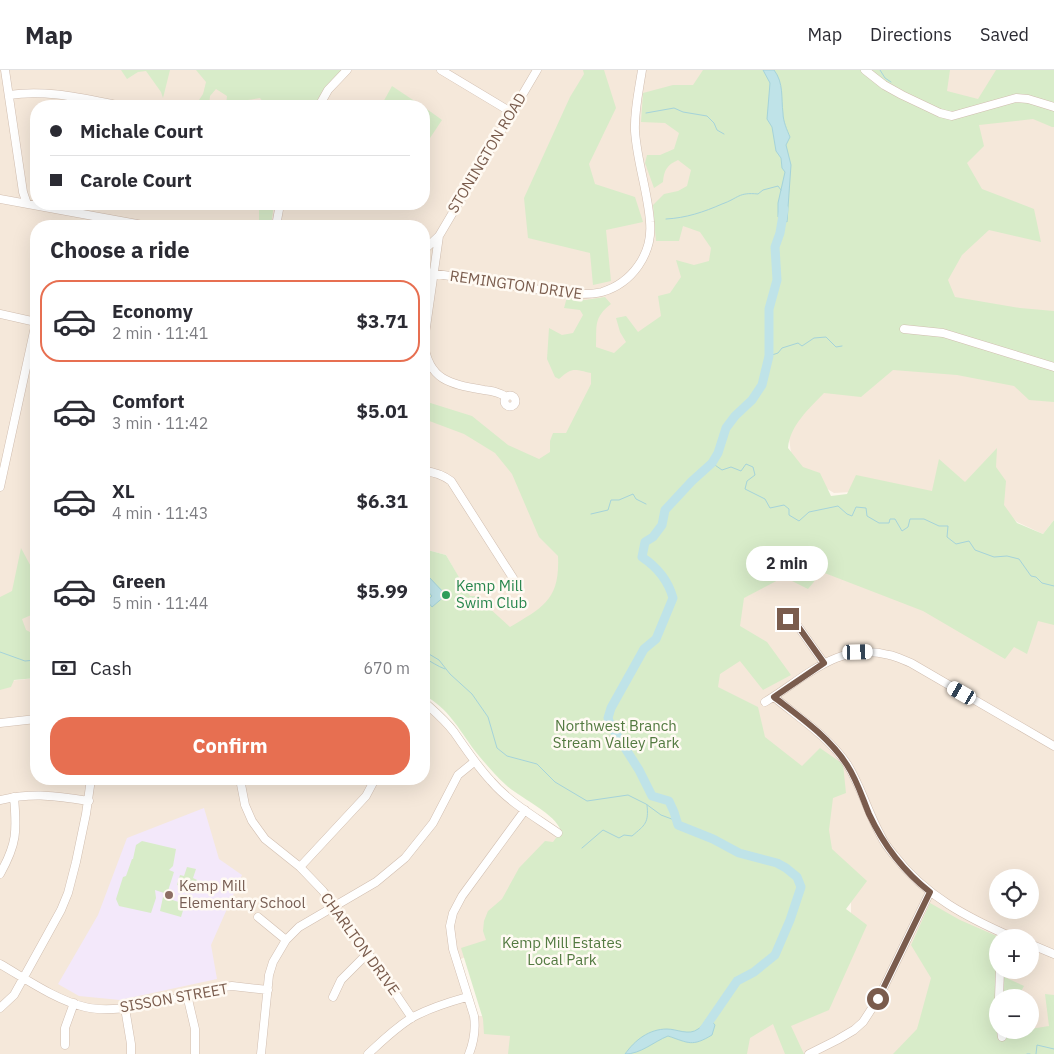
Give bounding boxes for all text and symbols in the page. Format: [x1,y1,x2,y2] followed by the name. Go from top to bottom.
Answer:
[25,19,73,51] text: Map
[807,23,842,46] text: Map
[870,23,952,46] text: Directions
[980,23,1029,46] text: Saved
[443,89,530,216] street label: STONINGTON ROAD
[80,119,203,143] text: Michale Court
[80,168,192,192] text: Carole Court
[50,235,190,264] text: Choose a ride
[449,266,584,303] street label: REMINGTON DRIVE
[52,299,97,344] icon: car
[112,299,193,323] text: Economy
[356,309,408,333] text: $3.71
[112,323,208,343] text: 2 min · 11:41
[52,389,97,434] icon: car
[112,389,185,413] text: Comfort
[356,399,408,423] text: $5.01
[112,413,208,433] text: 3 min · 11:42
[52,479,97,524] icon: car
[112,479,135,503] text: XL
[356,489,408,513] text: $6.31
[112,503,208,523] text: 4 min · 11:43
[747,546,829,582] callout: 2 min
[766,553,808,573] text: 2 min
[52,569,97,614] icon: car
[112,569,166,593] text: Green
[456,576,527,612] place label: Kemp Mill Swim Club
[356,579,408,603] text: $5.99
[440,589,452,601] marker: Kemp Mill Swim Club
[112,593,208,613] text: 5 min · 11:44
[777,608,799,630] route end
[842,644,873,660] car
[50,654,78,682] icon: cash
[90,656,132,680] text: Cash
[363,658,410,678] text: 670 m
[945,679,978,707] car
[553,716,679,752] park label: Northwest Branch Stream Valley Park
[50,717,410,775] button: Confirm
[989,869,1039,1039] map controls
[989,869,1039,919] button: locate
[179,876,306,912] place label: Kemp Mill Elementary School
[163,889,175,901] marker: Kemp Mill Elementary School
[317,889,404,999] street label: CHARLTON DRIVE
[989,929,1039,979] button: +
[502,933,622,969] park label: Kemp Mill Estates Local Park
[118,979,230,1016] street label: SISSON STREET
[867,988,889,1010] route start
[989,989,1039,1039] button: −

